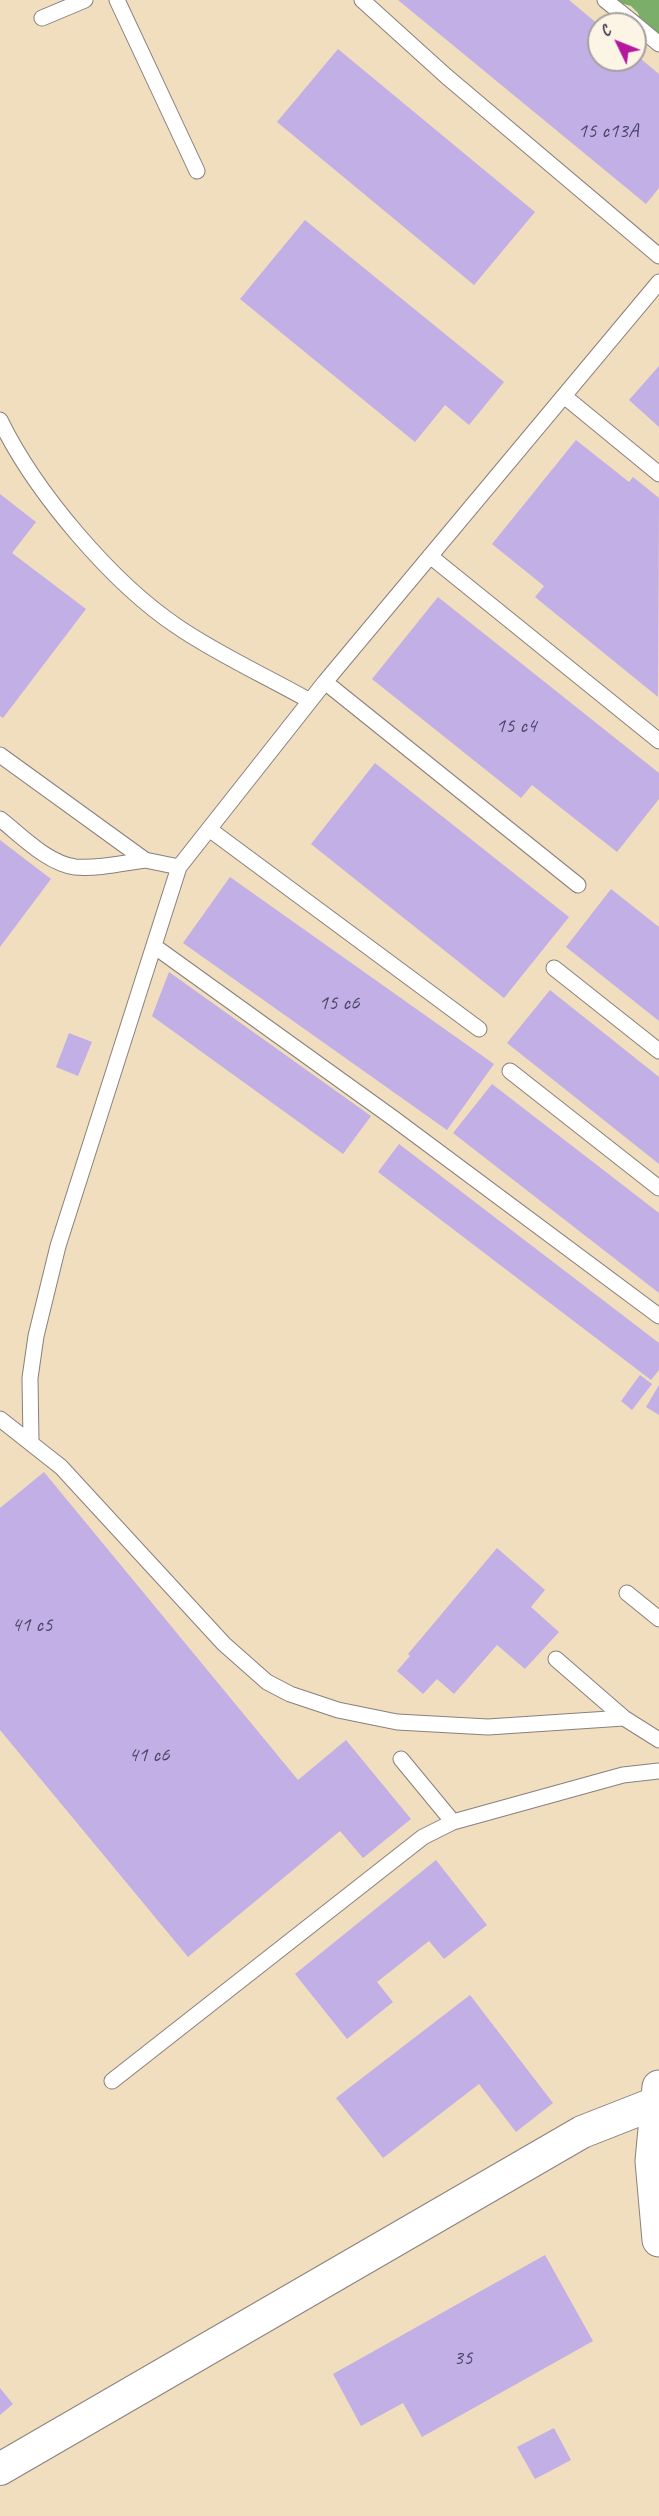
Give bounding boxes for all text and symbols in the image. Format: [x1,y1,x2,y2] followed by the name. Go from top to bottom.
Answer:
[587,12,647,72] north arrow
[595,21,615,41] text: С
[578,118,638,144] house number: 15 с13А
[496,713,536,739] house number: 15 с4
[319,990,359,1016] house number: 15 с6
[12,1612,52,1638] house number: 41 с5
[129,1742,169,1768] house number: 41 с6
[454,2345,472,2371] house number: 35

